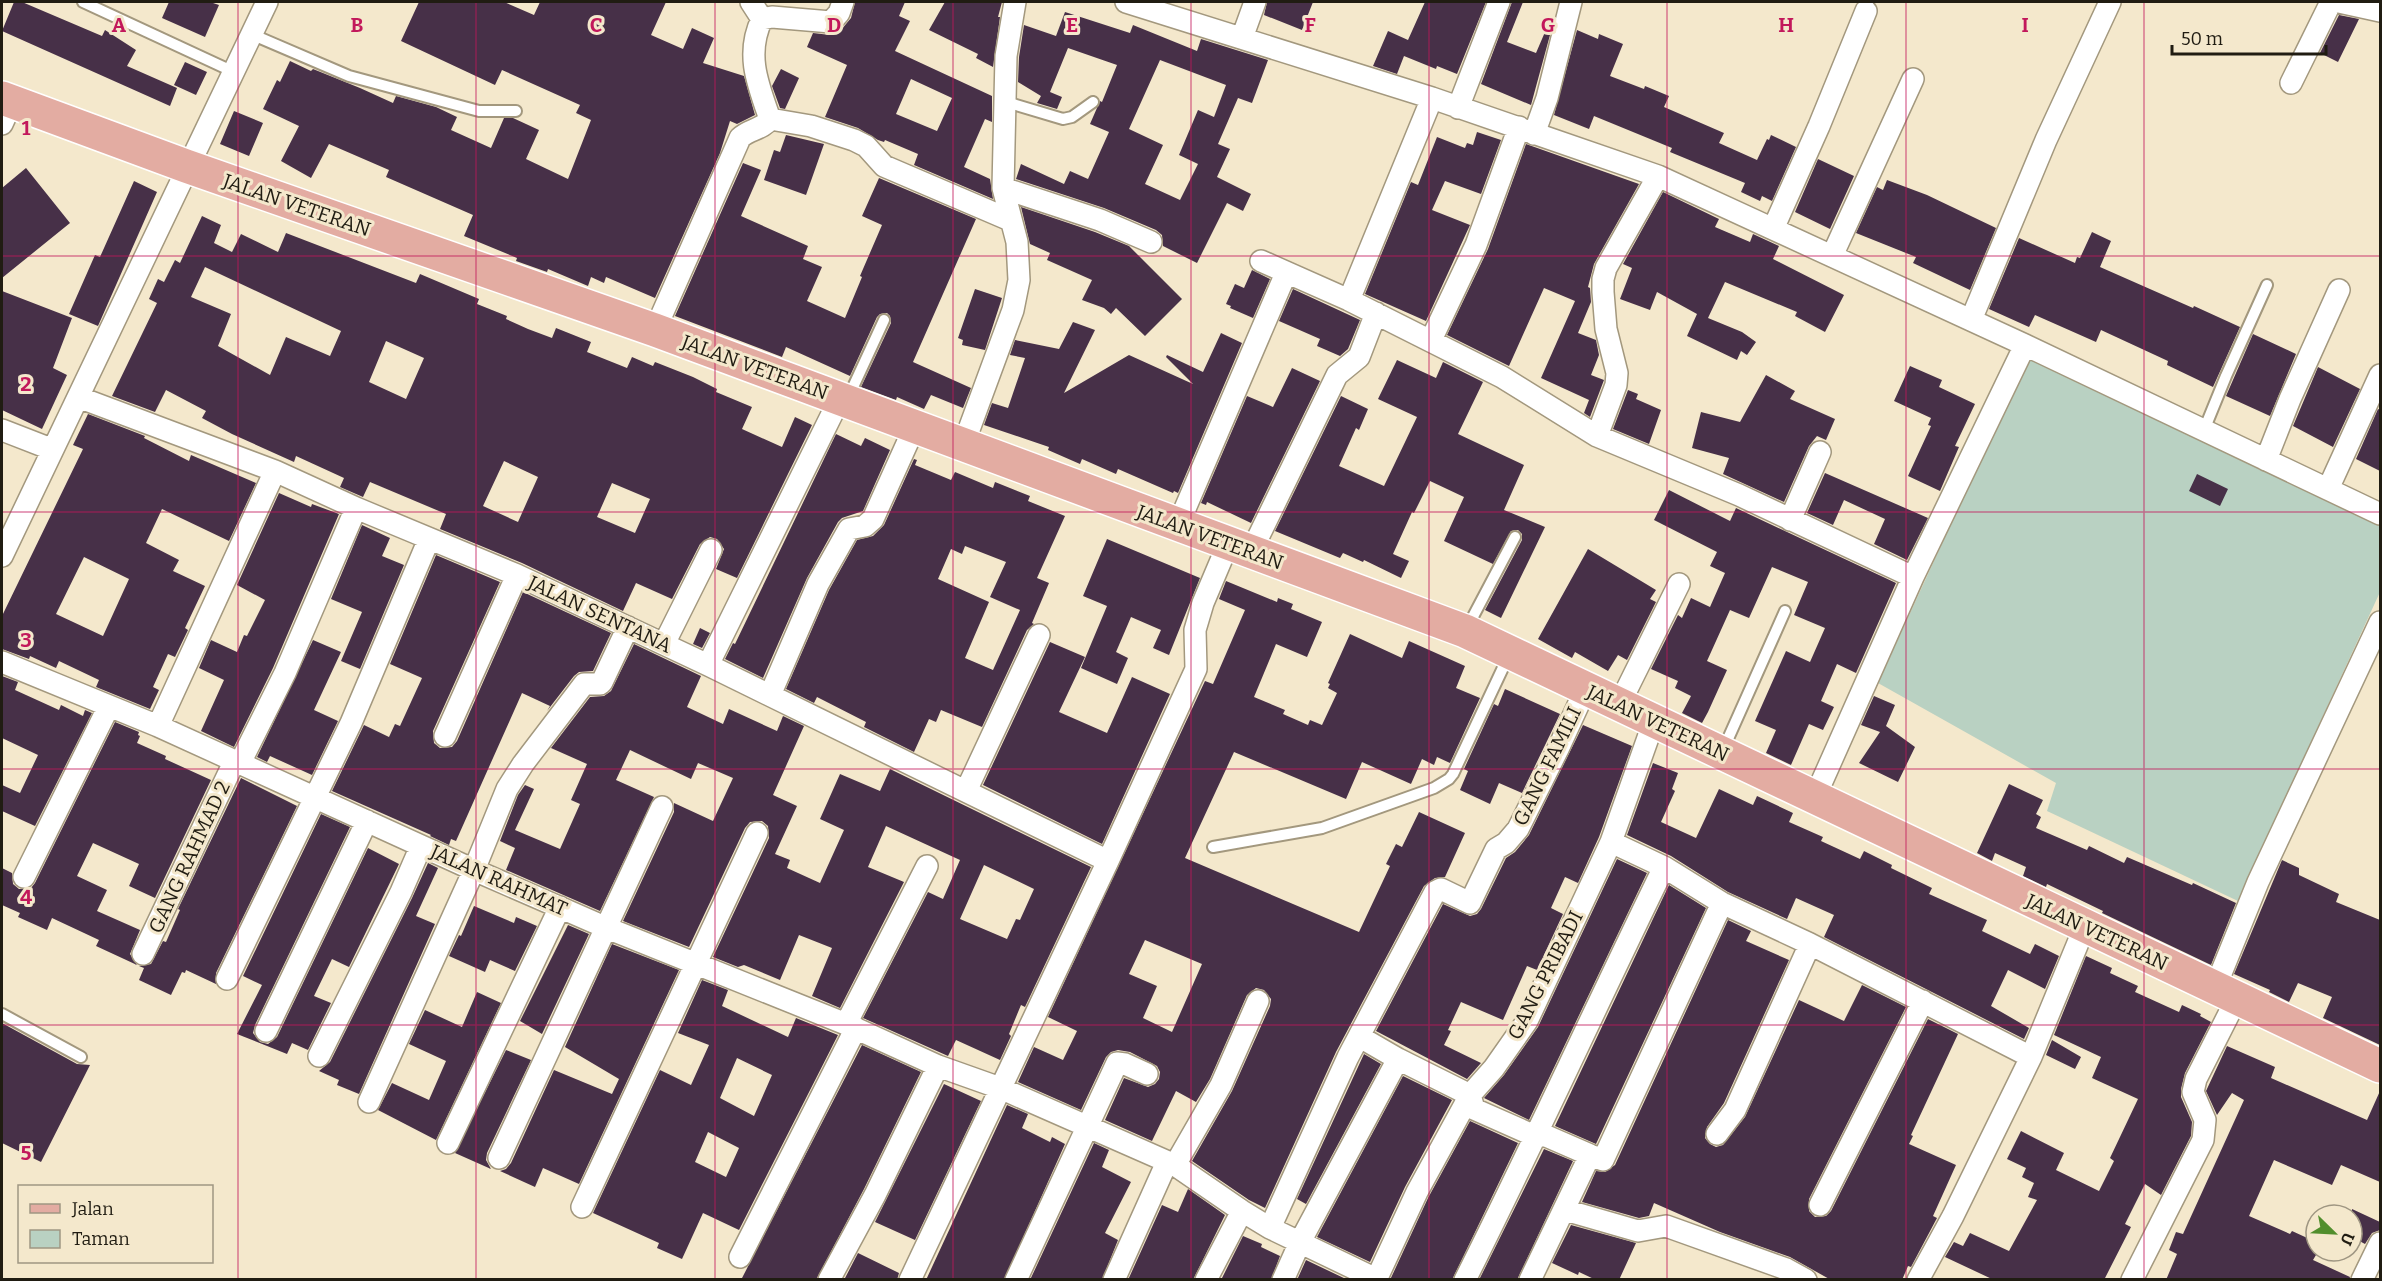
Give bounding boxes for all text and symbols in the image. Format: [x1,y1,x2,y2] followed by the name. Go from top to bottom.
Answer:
[112,13,127,37] text: A
[351,13,364,37] text: B
[590,13,602,37] text: C
[827,13,841,37] text: D
[1066,13,1078,37] text: E
[1304,13,1316,37] text: F
[1541,13,1555,37] text: G
[1778,13,1794,37] text: H
[2021,13,2029,37] text: I
[2172,18,2326,56] scale bar
[2181,28,2223,50] text: 50 m
[22,116,31,140] text: 1
[219,168,374,241] street label: JALAN VETERAN
[678,329,832,405] street label: JALAN VETERAN
[20,372,32,396] text: 2
[1133,499,1287,575] street label: JALAN VETERAN
[523,570,676,658] street label: JALAN SENTANA
[20,628,32,652] text: 3
[1582,679,1733,767] street label: JALAN VETERAN
[1508,703,1586,829] street label: GANG FAMILI
[143,777,235,937] street label: GANG RAHMAD 2
[426,839,571,921] street label: JALAN RAHMAT
[20,885,32,909] text: 4
[2021,888,2172,976] street label: JALAN VETERAN
[1502,907,1588,1043] street label: GANG PRIBADI
[21,1141,32,1165] text: 5
[18,1185,213,1263] legend
[71,1198,114,1220] text: Jalan
[2304,1203,2364,1263] north arrow
[72,1228,130,1250] text: Taman
[2336,1230,2358,1248] text: U

